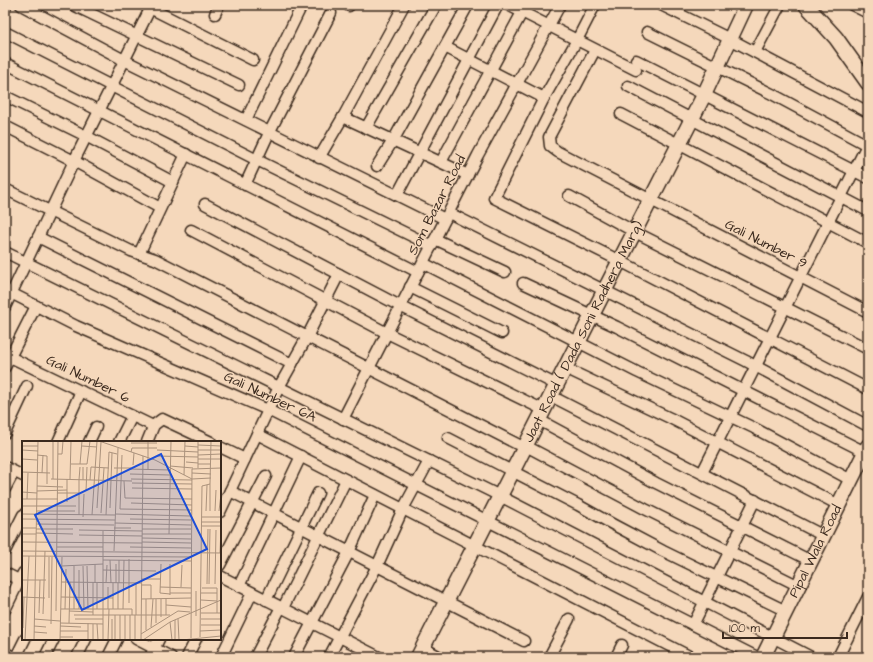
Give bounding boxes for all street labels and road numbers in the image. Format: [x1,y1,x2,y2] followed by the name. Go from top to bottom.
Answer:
[403,151,471,259] street label: Som Bazar Road
[721,215,811,273] street label: Gali Number 9
[519,217,648,446] street label: Jaat Road ( Dada Soni Radhera Marg)
[43,350,134,408] street label: Gali Number 6
[220,367,320,427] street label: Gali Number 6A
[784,502,847,601] street label: Pipal Wala Road

